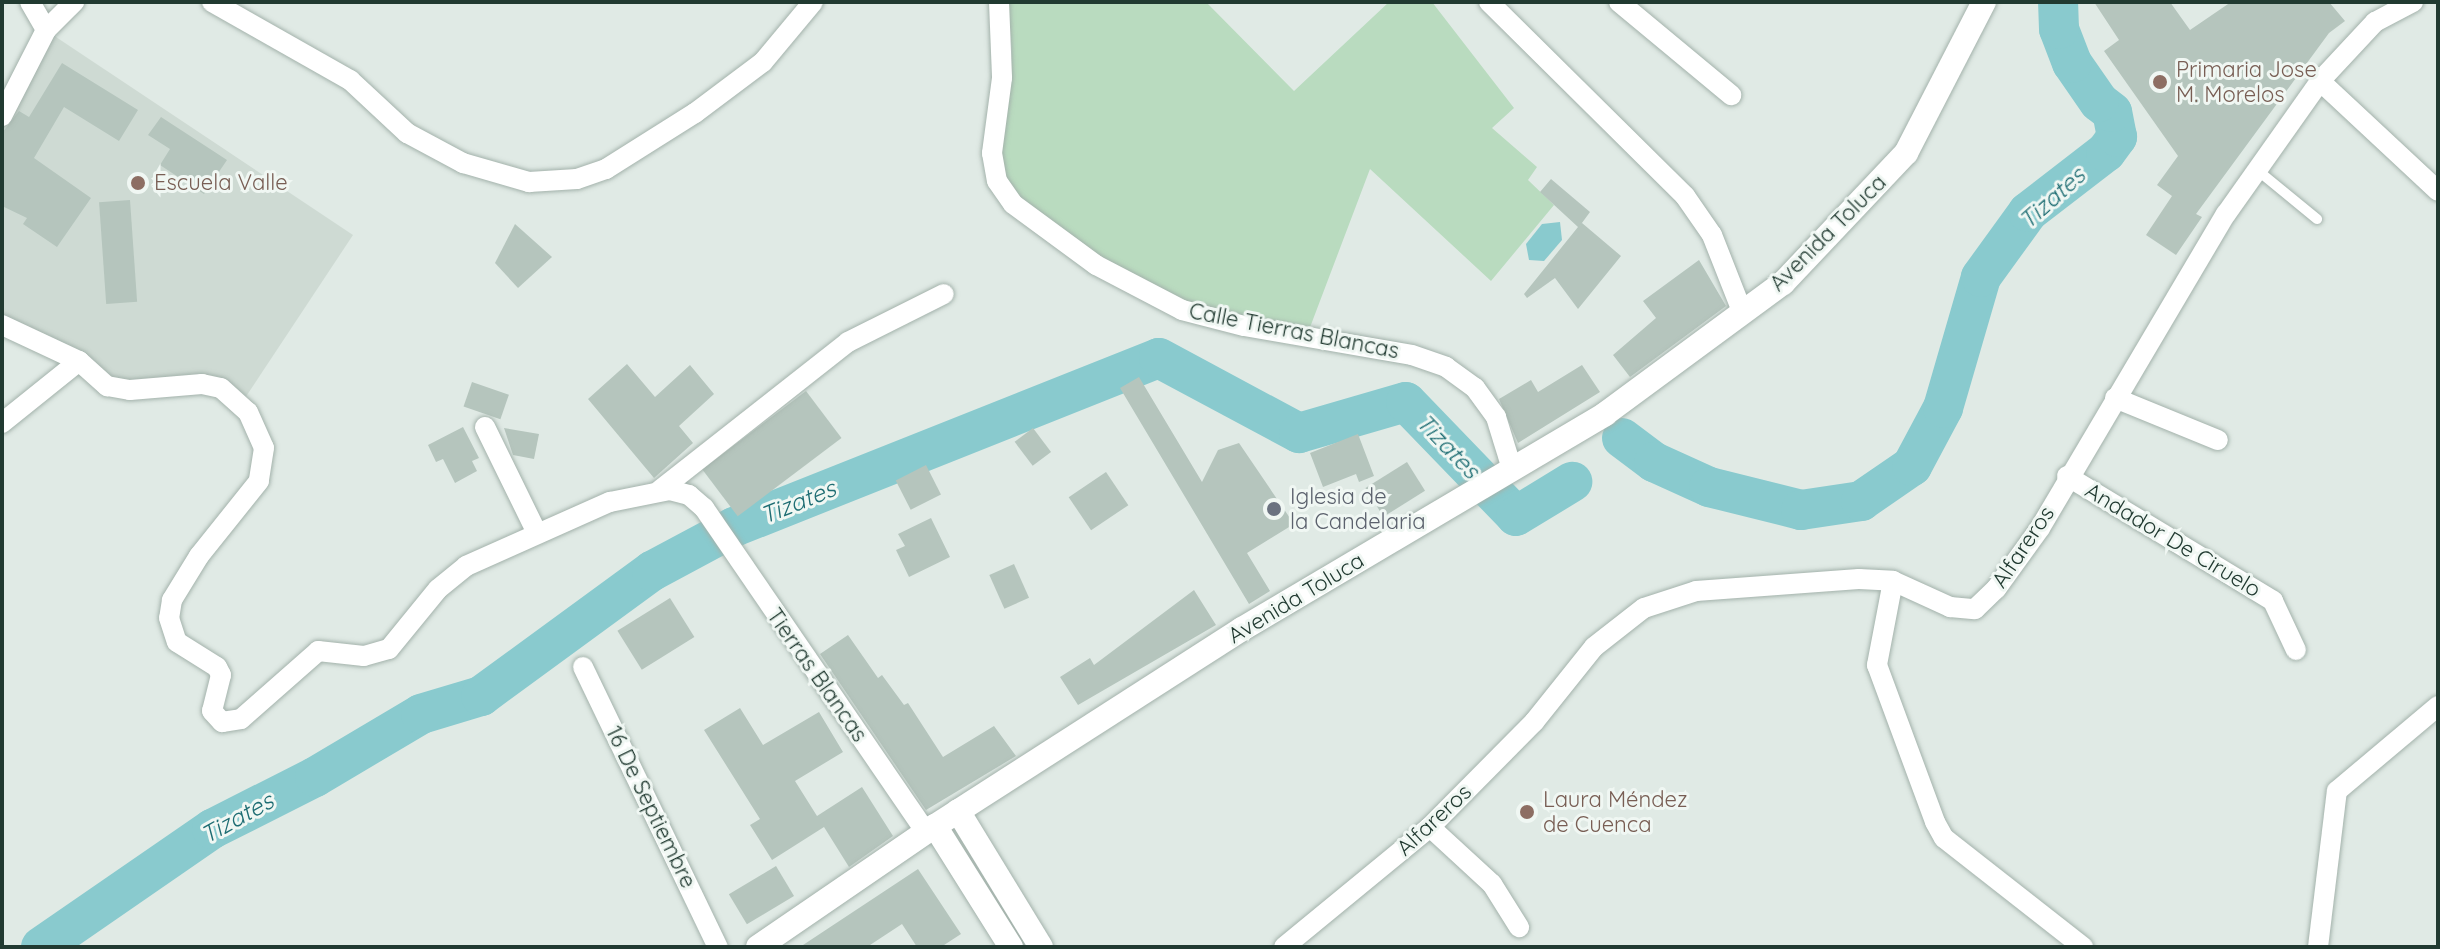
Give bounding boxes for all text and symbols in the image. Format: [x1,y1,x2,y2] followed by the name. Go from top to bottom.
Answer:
[2176,56,2317,108] place label: Primaria Jose M. Morelos
[2151,73,2169,91] marker: Primaria Jose M. Morelos
[2013,161,2091,235] water label: Tizates
[1764,169,1892,297] street label: Avenida Toluca
[154,170,288,196] place label: Escuela Valle
[129,174,147,192] marker: Escuela Valle
[1187,298,1401,364] street label: Calle Tierras Blancas
[1410,408,1486,484] water label: Tizates
[756,474,840,530] water label: Tizates
[2081,477,2265,603] street label: Andador De Ciruelo
[1290,483,1425,534] place label: Iglesia de la Candelaria
[1265,500,1283,518] marker: Iglesia de la Candelaria
[1986,501,2060,593] street label: Alfareros
[1223,547,1369,649] street label: Avenida Toluca
[761,603,873,747] street label: Tierras Blancas
[600,722,702,892] street label: 16 De Septiembre
[1391,779,1477,861] street label: Alfareros
[196,786,278,850] water label: Tizates
[1543,786,1688,838] place label: Laura Méndez de Cuenca
[1518,803,1536,821] marker: Laura Méndez de Cuenca

